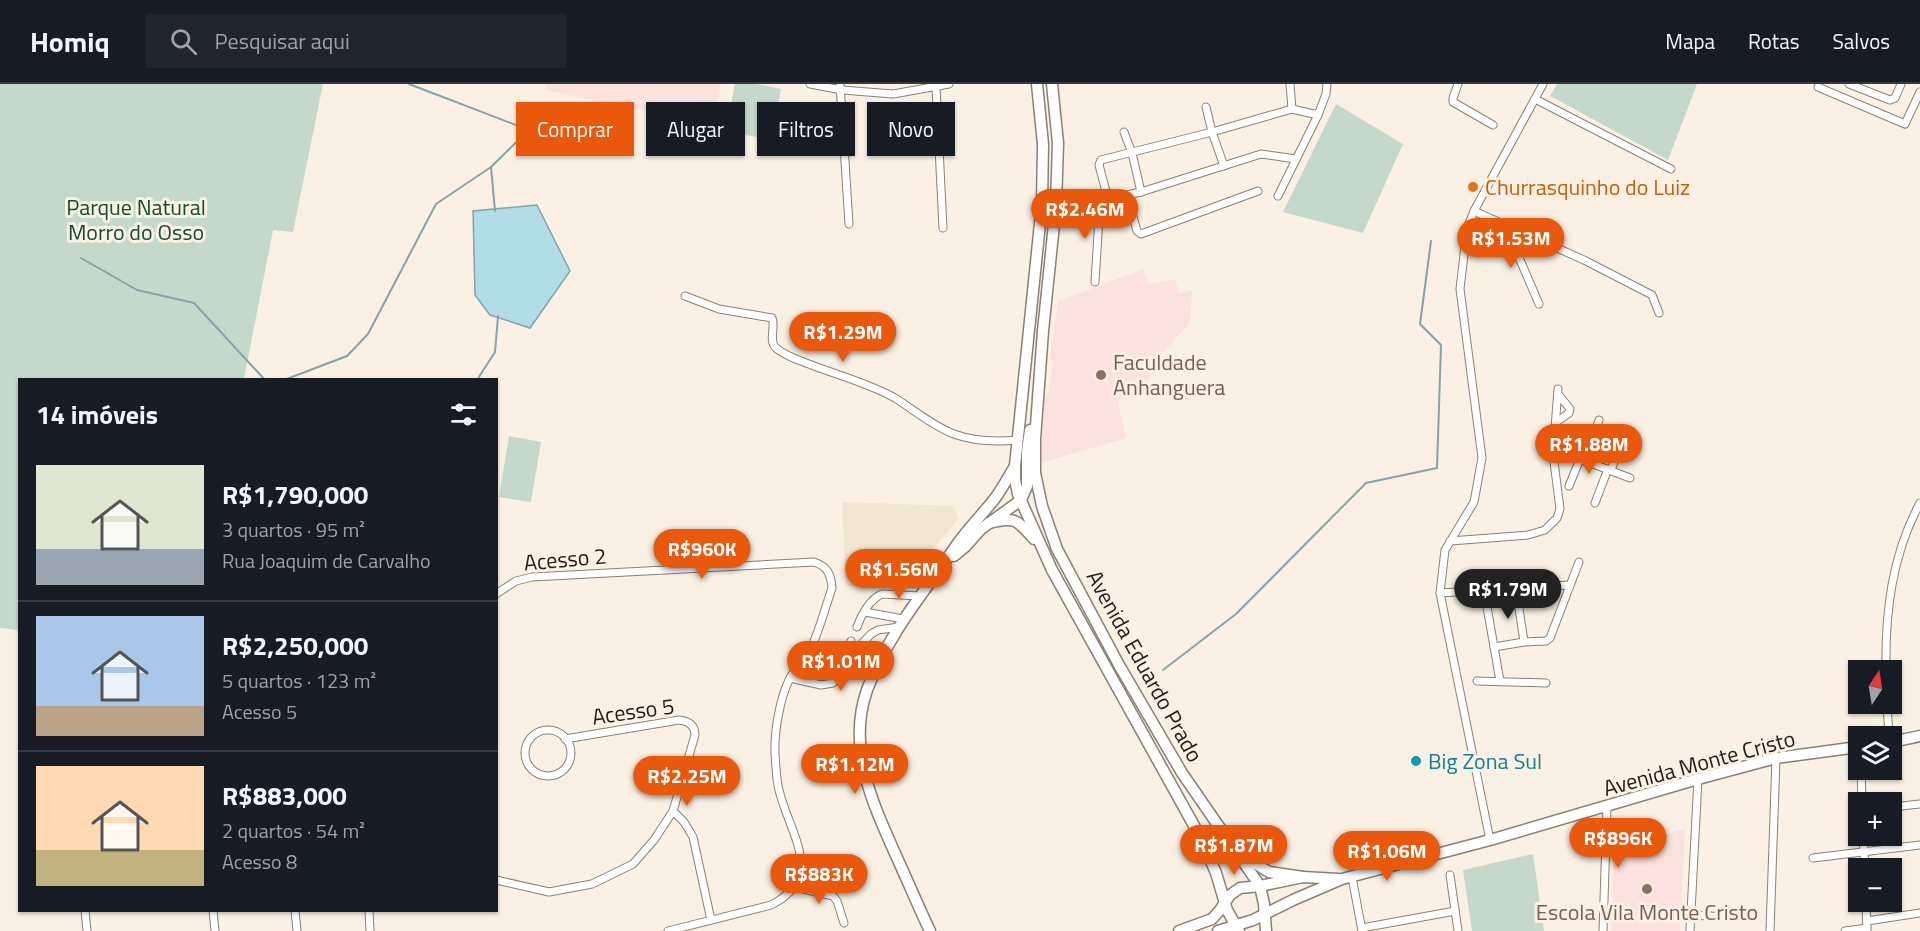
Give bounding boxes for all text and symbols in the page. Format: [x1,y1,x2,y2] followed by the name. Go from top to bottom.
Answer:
[146,14,566,68] search box
[30,20,110,63] text: Homiq
[215,24,350,58] text: Pesquisar aqui
[167,25,200,58] icon: search
[1665,25,1715,57] text: Mapa
[1748,25,1799,57] text: Rotas
[1832,25,1890,57] text: Salvos
[516,102,634,156] chip: Comprar
[646,102,745,156] chip: Alugar
[757,102,855,156] chip: Filtros
[867,102,955,156] chip: Novo
[1485,170,1690,204] place label: Churrasquinho do Luiz
[1466,180,1480,194] marker: Churrasquinho do Luiz
[1030,189,1140,240] pin: R$2.46M
[66,190,206,249] park label: Parque Natural Morro do Osso
[1045,193,1125,224] text: R$2.46M
[1456,218,1566,269] pin: R$1.53M
[1471,222,1551,253] text: R$1.53M
[788,312,898,363] pin: R$1.29M
[803,316,883,347] text: R$1.29M
[1113,345,1225,404] place label: Faculdade Anhanguera
[1094,368,1108,382] marker: Faculdade Anhanguera
[36,395,158,434] text: 14 imóveis
[447,398,480,431] icon: filters
[1534,424,1644,475] pin: R$1.88M
[1549,428,1629,459] text: R$1.88M
[222,475,368,514] text: R$1,790,000
[84,489,156,561] icon: home
[222,514,365,545] text: 3 quartos · 95 m²
[653,529,751,580] pin: R$960K
[667,533,737,564] text: R$960K
[522,538,608,580] street label: Acesso 2
[222,545,431,576] text: Rua Joaquim de Carvalho
[844,549,954,600] pin: R$1.56M
[859,553,939,584] text: R$1.56M
[1078,564,1212,768] street label: Avenida Eduardo Prado
[1453,569,1563,620] pin: R$1.79M
[1468,573,1548,604] text: R$1.79M
[222,626,368,665] text: R$2,250,000
[84,640,156,712] icon: home
[786,641,896,692] pin: R$1.01M
[801,645,881,676] text: R$1.01M
[1848,660,1902,714] north arrow
[1848,660,1902,912] map controls
[222,665,376,696] text: 5 quartos · 123 m²
[590,688,676,734] street label: Acesso 5
[222,696,297,727] text: Acesso 5
[1599,721,1799,805] street label: Avenida Monte Cristo
[1848,726,1902,780] button: layers
[800,744,910,795] pin: R$1.12M
[1428,744,1542,778] place label: Big Zona Sul
[815,748,895,779] text: R$1.12M
[1409,754,1423,768] marker: Big Zona Sul
[632,756,742,807] pin: R$2.25M
[647,760,727,791] text: R$2.25M
[222,776,347,815] text: R$883,000
[84,790,156,862] icon: home
[1848,792,1902,846] button: +
[222,815,365,846] text: 2 quartos · 54 m²
[1569,818,1667,869] pin: R$896K
[1583,822,1653,853] text: R$896K
[1179,825,1289,876] pin: R$1.87M
[1194,829,1274,860] text: R$1.87M
[1332,831,1442,882] pin: R$1.06M
[1347,835,1427,866] text: R$1.06M
[222,846,297,877] text: Acesso 8
[770,854,868,905] pin: R$883K
[784,858,854,889] text: R$883K
[1848,858,1902,912] button: −
[1640,882,1654,896] marker: Escola Vila Monte Cristo
[1536,895,1758,929] place label: Escola Vila Monte Cristo

